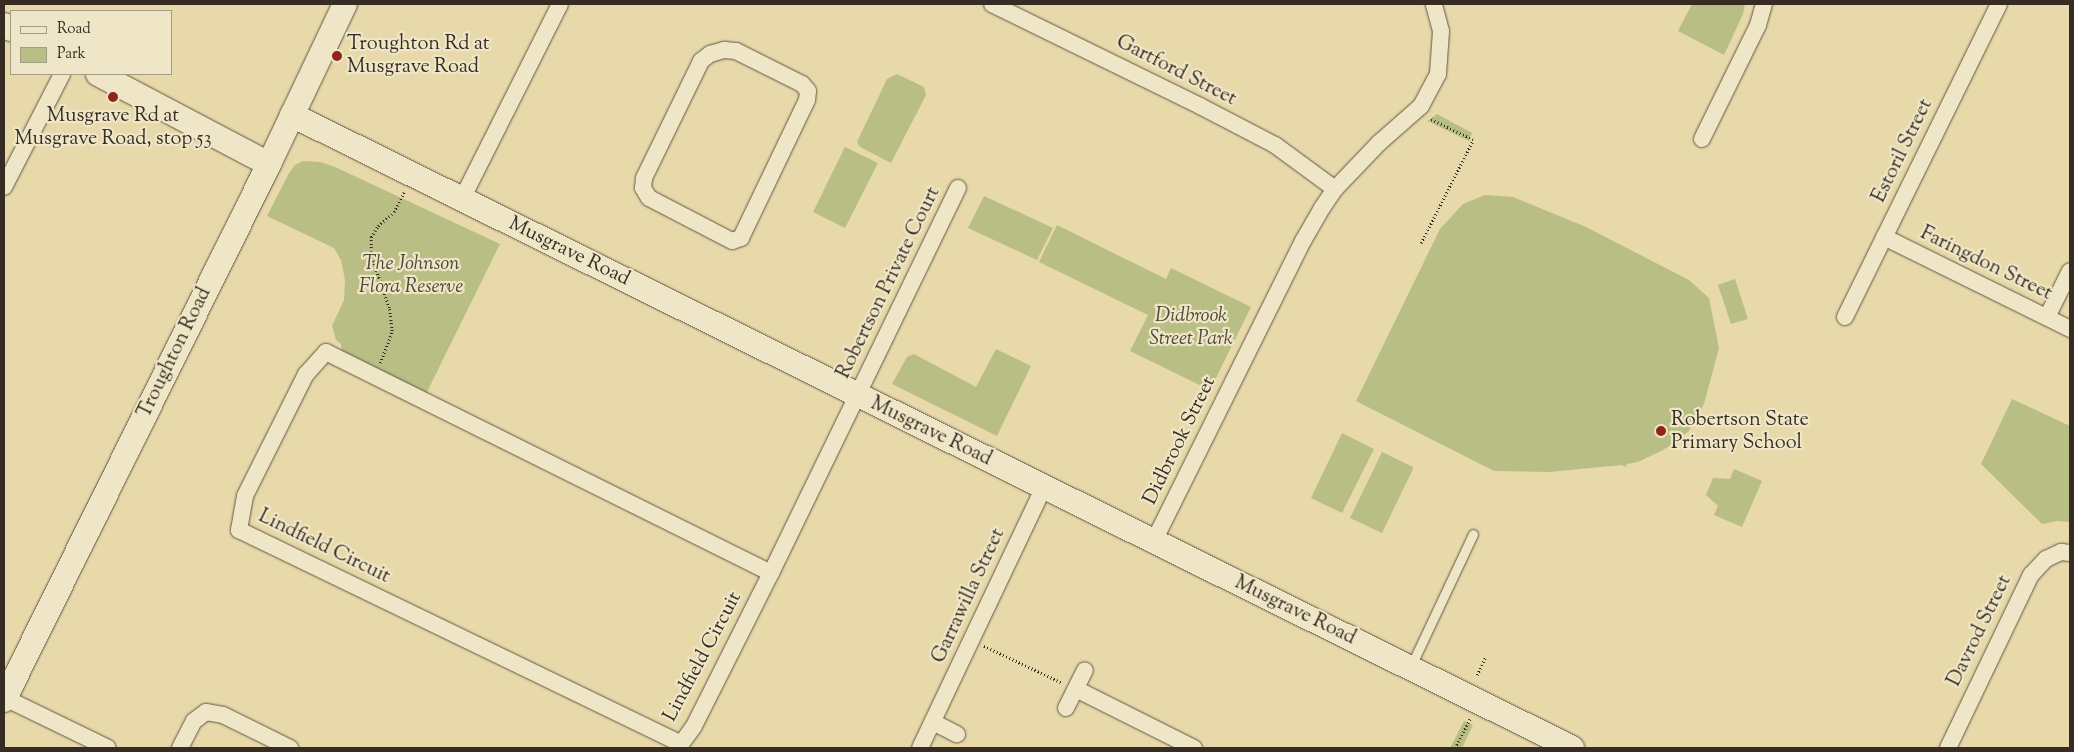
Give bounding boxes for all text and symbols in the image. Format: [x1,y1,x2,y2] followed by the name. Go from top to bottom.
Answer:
[10,10,172,75] legend
[57,19,91,40] text: Road
[1112,30,1240,112] street label: Gartford Street
[347,32,490,79] place label: Troughton Rd at Musgrave Road
[57,44,86,65] text: Park
[331,50,343,62] marker: Troughton Rd at Musgrave Road
[107,91,119,103] marker: Musgrave Rd at Musgrave Road, stop 53
[1868,95,1938,207] street label: Estoril Street
[14,105,212,152] place label: Musgrave Rd at Musgrave Road, stop 53
[832,183,946,383] street label: Robertson Private Court
[504,212,634,292] street label: Musgrave Road
[1916,222,2056,306] street label: Faringdon Street
[359,252,463,299] park label: The Johnson Flora Reserve
[133,284,217,422] street label: Troughton Road
[1149,305,1233,352] park label: Didbrook Street Park
[1139,373,1221,509] street label: Didbrook Street
[866,392,996,472] street label: Musgrave Road
[1671,408,1809,455] place label: Robertson State Primary School
[1655,425,1667,437] marker: Robertson State Primary School
[254,505,394,589] street label: Lindfield Circuit
[927,525,1011,667] street label: Garrawilla Street
[1230,571,1360,651] street label: Musgrave Road
[1943,571,2017,691] street label: Davrod Street
[659,588,747,726] street label: Lindfield Circuit

